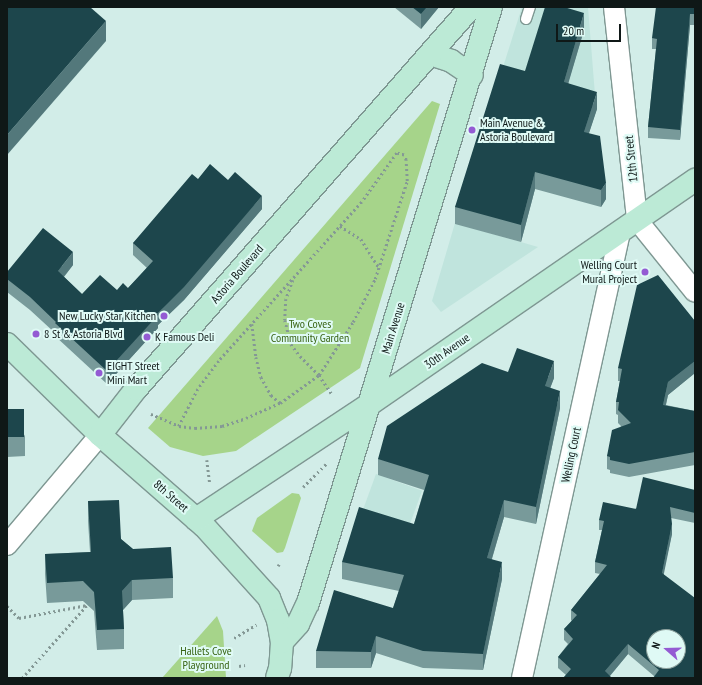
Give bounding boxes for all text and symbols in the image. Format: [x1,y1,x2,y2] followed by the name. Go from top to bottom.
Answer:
[558,16,623,42] scale bar
[563,23,584,38] text: 20 m
[480,116,553,144] place label: Main Avenue & Astoria Boulevard
[467,125,477,135] marker: Main Avenue & Astoria Boulevard
[621,135,641,183] street label: 12th Street
[208,242,266,306] street label: Astoria Boulevard
[581,258,637,286] place label: Welling Court Mural Project
[640,267,650,277] marker: Welling Court Mural Project
[378,300,408,356] street label: Main Avenue
[58,309,156,323] place label: New Lucky Star Kitchen
[159,311,169,321] marker: New Lucky Star Kitchen
[271,317,349,345] park label: Two Coves Community Garden
[44,327,123,341] place label: 8 St & Astoria Blvd
[31,329,41,339] marker: 8 St & Astoria Blvd
[155,330,215,344] place label: K Famous Deli
[421,330,473,372] street label: 30th Avenue
[142,332,152,342] marker: K Famous Deli
[107,359,160,387] place label: EIGHT Street Mini Mart
[94,368,104,378] marker: EIGHT Street Mini Mart
[558,426,584,484] street label: Welling Court
[151,477,191,515] street label: 8th Street
[646,629,686,669] north arrow
[648,640,663,650] text: N
[180,644,232,672] park label: Hallets Cove Playground

